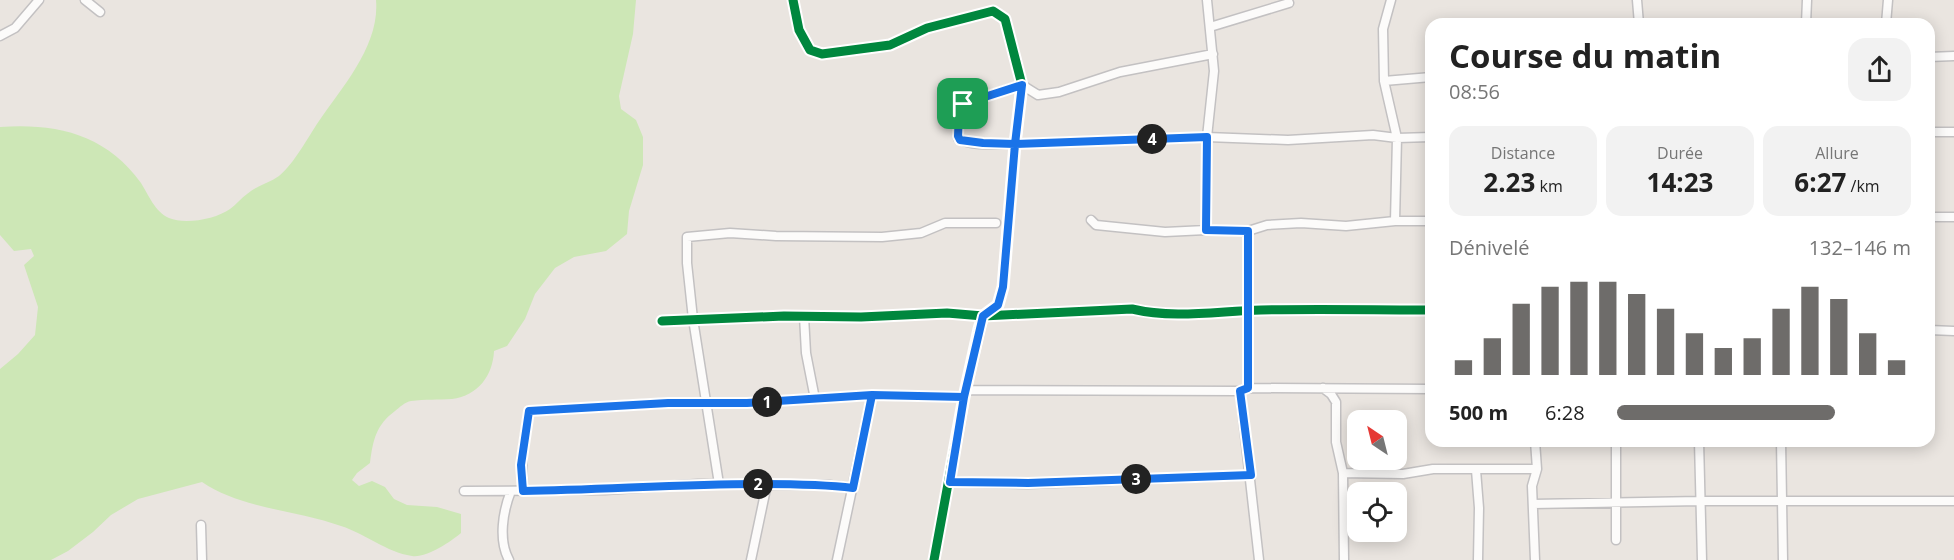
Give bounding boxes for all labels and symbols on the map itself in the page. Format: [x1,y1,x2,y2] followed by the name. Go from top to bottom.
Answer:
[937,78,988,129] pin
[1137,124,1167,154] pin: 4
[752,387,782,417] pin: 1
[1347,410,1407,470] north arrow
[1121,464,1151,494] pin: 3
[743,469,773,499] pin: 2

